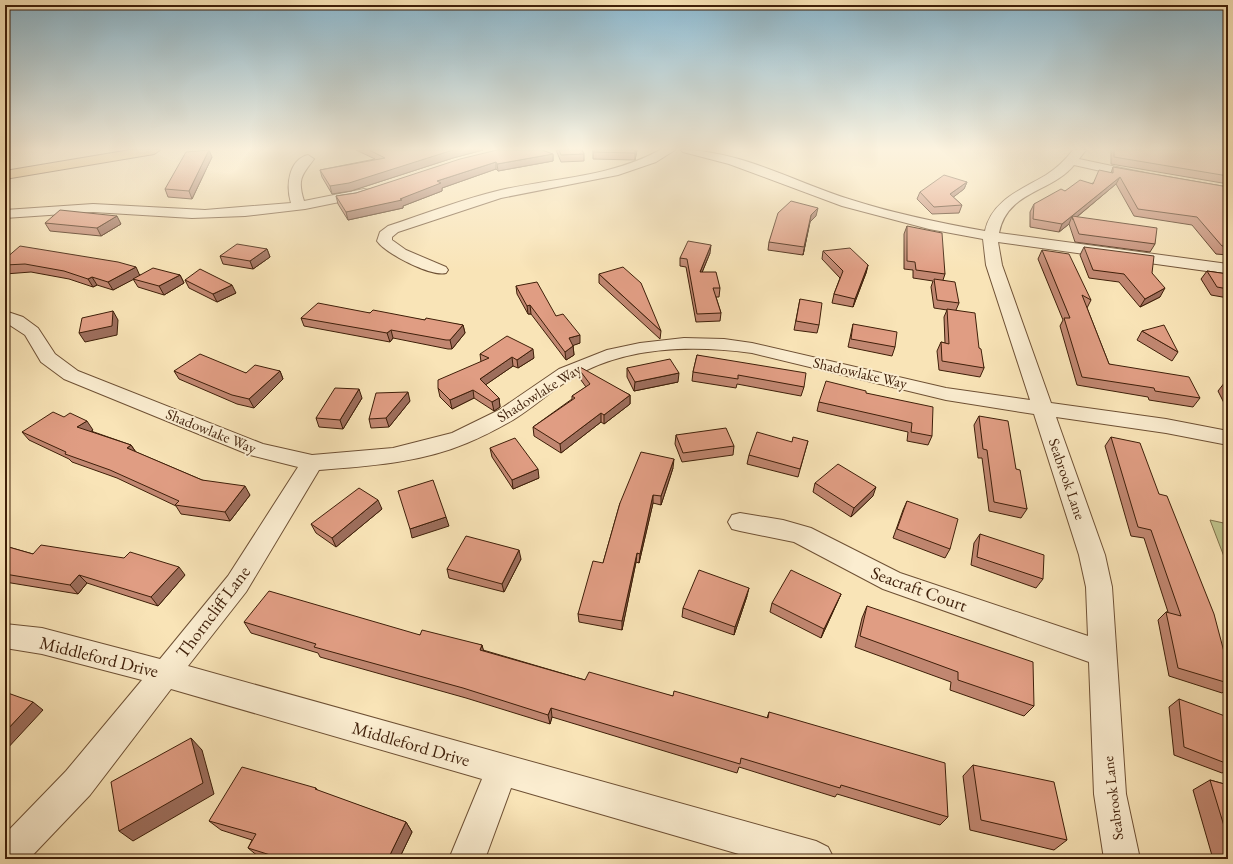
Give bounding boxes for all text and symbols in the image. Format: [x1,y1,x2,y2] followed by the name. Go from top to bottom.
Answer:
[811,352,909,393] street label: Shadowlake Way
[493,359,585,426] street label: Shadowlake Way
[163,404,260,457] street label: Shadowlake Way
[1045,436,1090,522] street label: Seabrook Lane
[170,561,255,663] street label: Thorncliff Lane
[868,561,971,617] street label: Seacraft Court
[37,631,161,682] street label: Middleford Drive
[350,716,473,771] street label: Middleford Drive
[1098,755,1127,841] street label: Seabrook Lane

